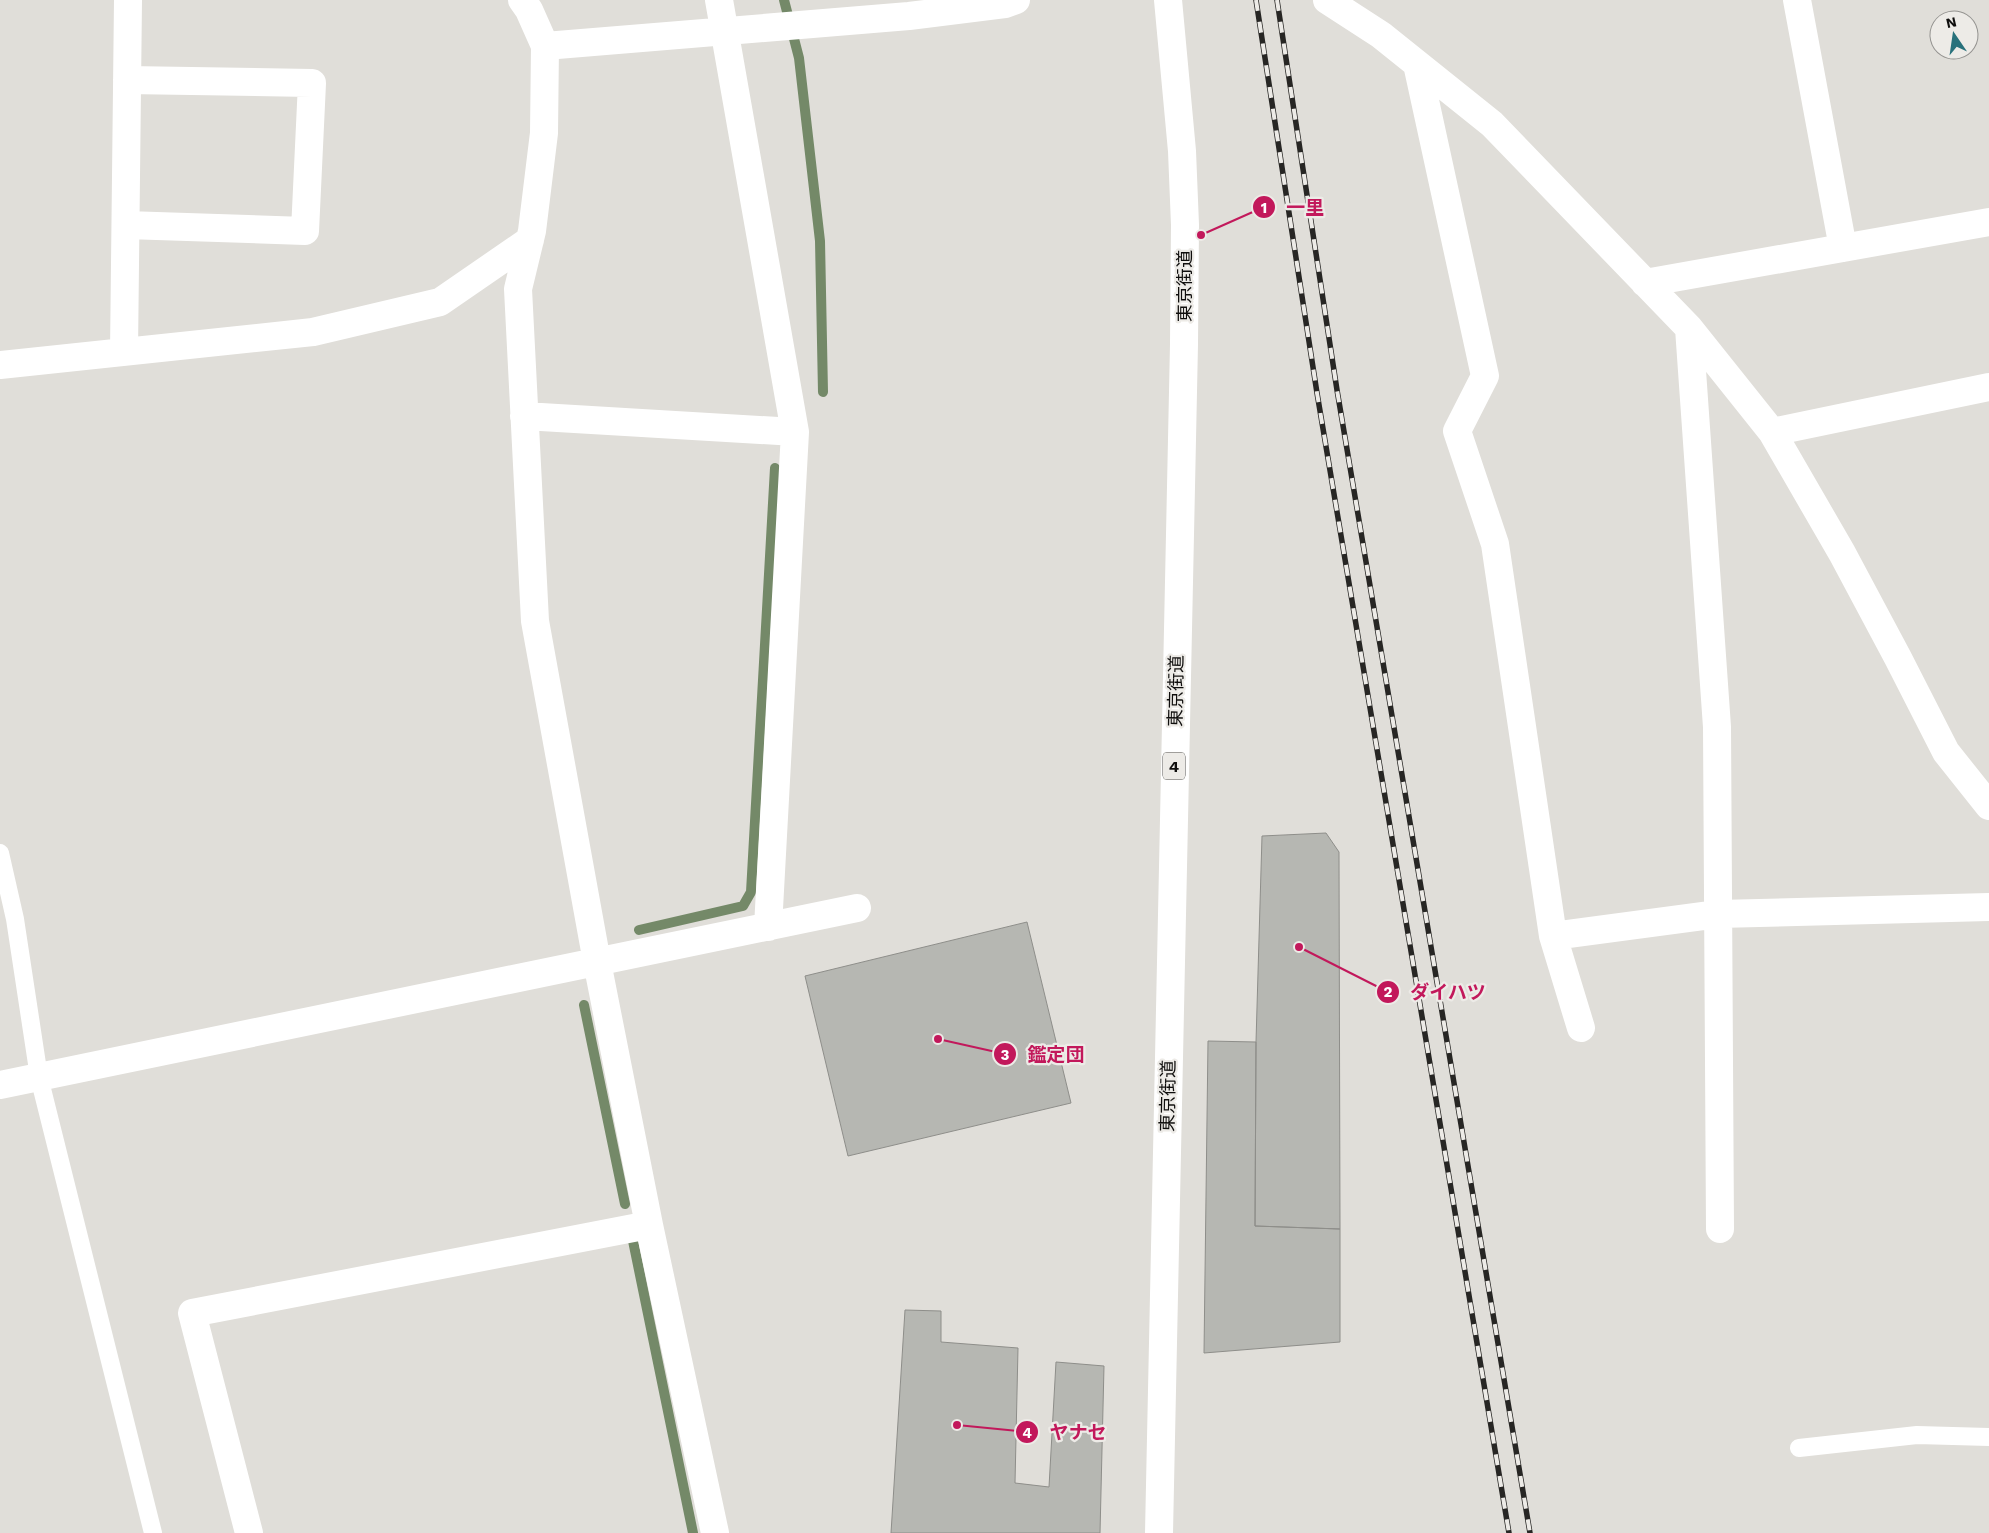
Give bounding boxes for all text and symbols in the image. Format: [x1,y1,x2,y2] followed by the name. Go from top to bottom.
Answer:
[1929,10,1979,60] north arrow
[1944,13,1958,31] text: N
[1251,190,1334,224] callout: 一里
[1286,196,1324,219] text: 一里
[1261,199,1267,217] text: 1
[1174,250,1195,322] street label: 東京街道
[1164,655,1187,727] street label: 東京街道
[1163,752,1185,779] road number: 4
[1375,975,1496,1009] callout: ダイハツ
[1410,981,1486,1004] text: ダイハツ
[1384,983,1393,1001] text: 2
[993,1037,1095,1071] callout: 鑑定団
[1027,1043,1085,1066] text: 鑑定団
[1001,1046,1010,1064] text: 3
[1156,1060,1179,1132] street label: 東京街道
[1015,1415,1117,1449] callout: ヤナセ
[1049,1421,1107,1444] text: ヤナセ
[1022,1424,1032,1442] text: 4

